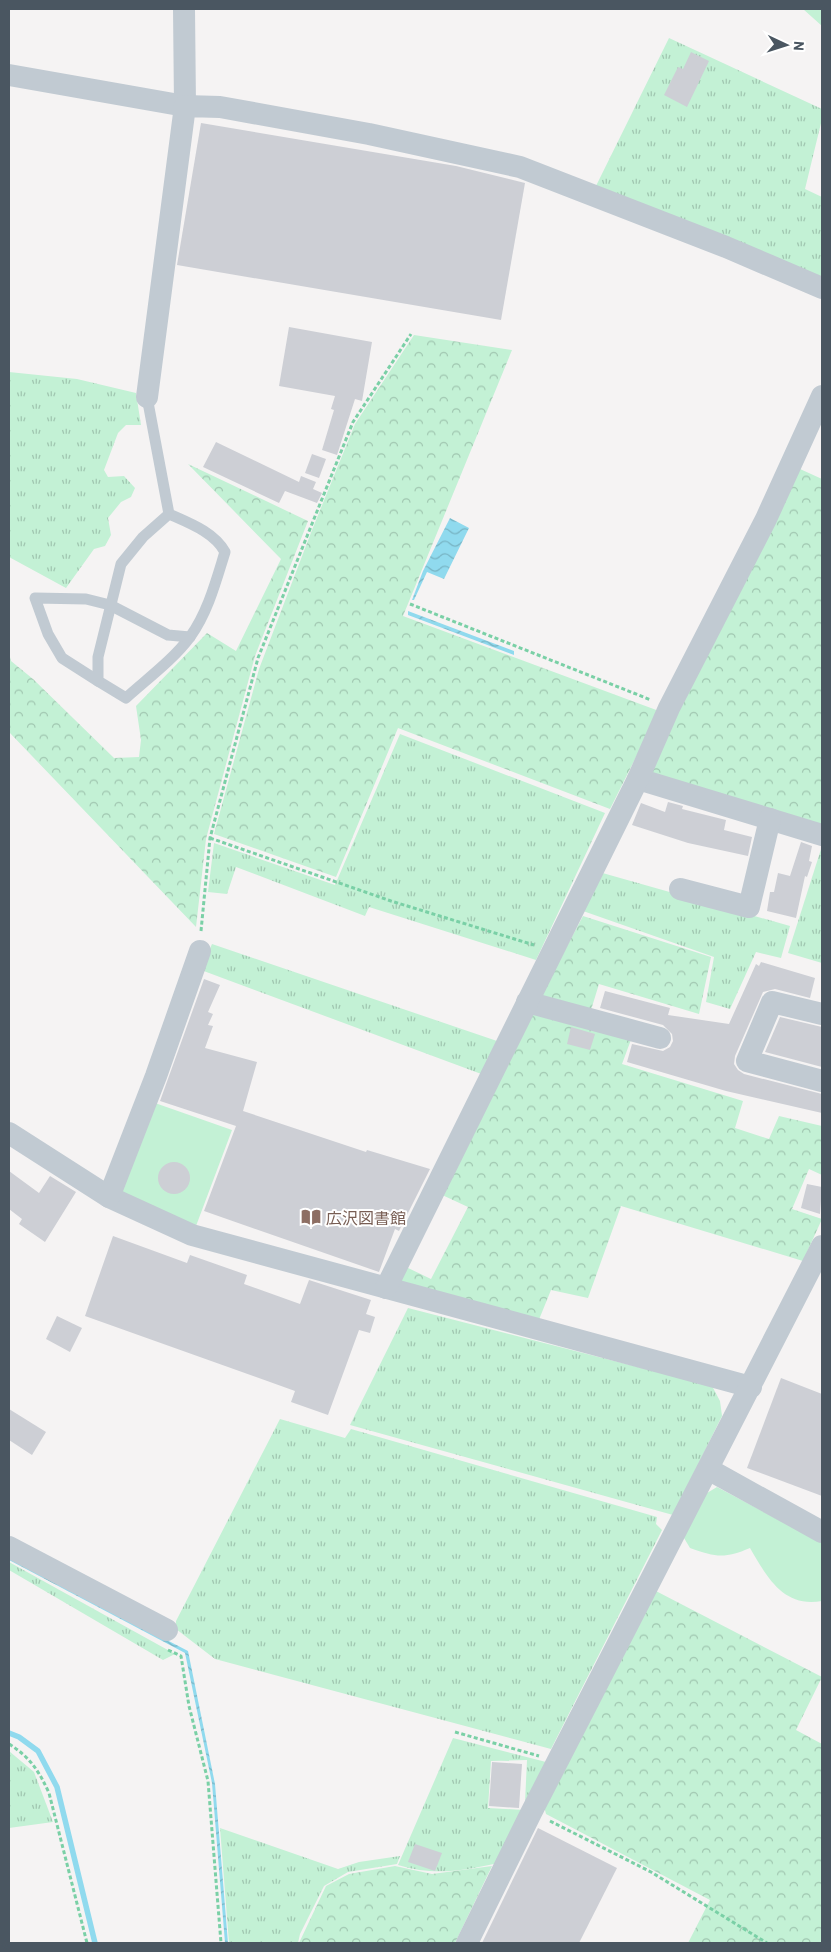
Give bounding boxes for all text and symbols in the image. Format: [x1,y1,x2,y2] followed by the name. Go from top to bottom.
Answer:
[761,20,811,70] north arrow
[791,41,808,51] text: N
[300,1206,322,1228] library icon: 広沢図書館
[326,1208,406,1227] place label: 広沢図書館

